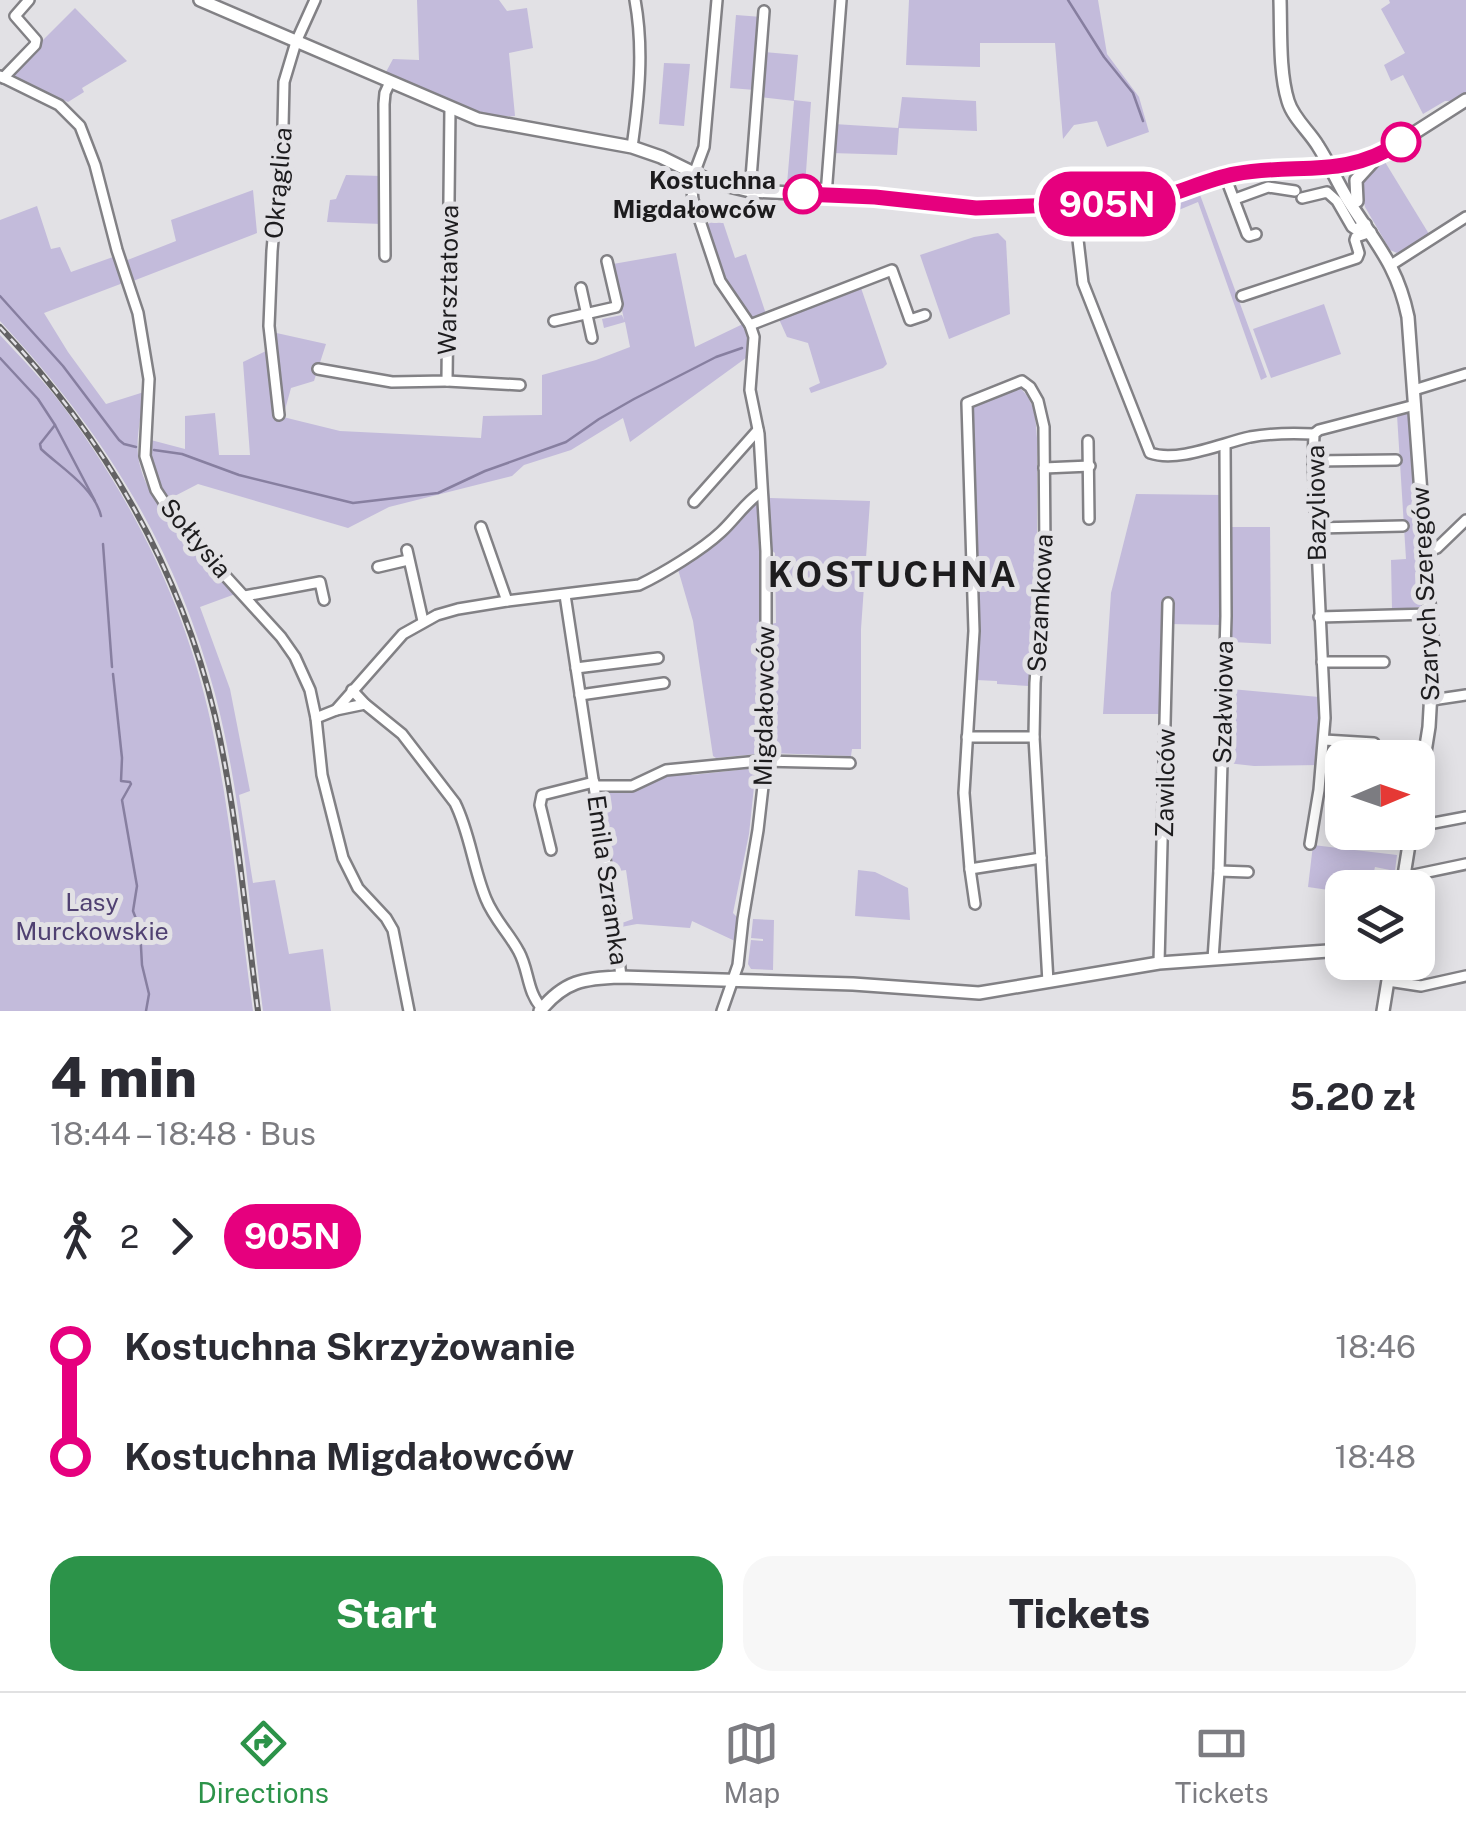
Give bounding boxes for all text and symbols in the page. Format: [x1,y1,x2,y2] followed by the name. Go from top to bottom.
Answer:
[1382,123,1420,161] unlabelled marker
[258,126,298,240] street label: Okrąglica
[612,165,776,224] place label: Kostuchna Migdałowców
[1037,172,1177,236] line badge: 905N
[784,175,822,213] marker: Kostuchna Migdałowców
[1059,184,1155,225] text: 905N
[432,205,464,355] street label: Warsztatowa
[1300,445,1332,561] street label: Bazyliowa
[1404,486,1446,702] street label: Szarych Szeregów
[154,492,238,584] street label: Sołtysia
[1021,533,1059,673] street label: Sezamkowa
[768,554,1018,595] district label: KOSTUCHNA
[748,625,780,787] street label: Migdałowców
[1207,640,1239,764] street label: Szałwiowa
[1149,728,1181,838] street label: Zawilców
[1325,740,1435,850] north arrow
[1325,740,1435,980] map controls
[581,793,635,967] street label: Emila Szramka
[1325,870,1435,980] button: layers
[15,887,169,946] park label: Lasy Murckowskie
[50,1045,197,1109] text: 4 min
[1289,1074,1416,1119] text: 5.20 zł
[50,1115,316,1152] text: 18:44 – 18:48 · Bus
[50,1209,105,1264] icon: walk
[154,1209,209,1264] icon: forward
[244,1216,341,1257] text: 905N
[120,1218,139,1255] text: 2
[124,1324,576,1369] text: Kostuchna Skrzyżowanie
[1335,1328,1416,1365] text: 18:46
[124,1434,574,1479] text: Kostuchna Migdałowców
[1334,1438,1416,1475] text: 18:48
[50,1556,723,1671] button: Start
[743,1556,1416,1671] button: Tickets
[197,1716,329,1809] tab: Directions
[723,1716,780,1809] tab: Map
[1175,1716,1269,1809] tab: Tickets

